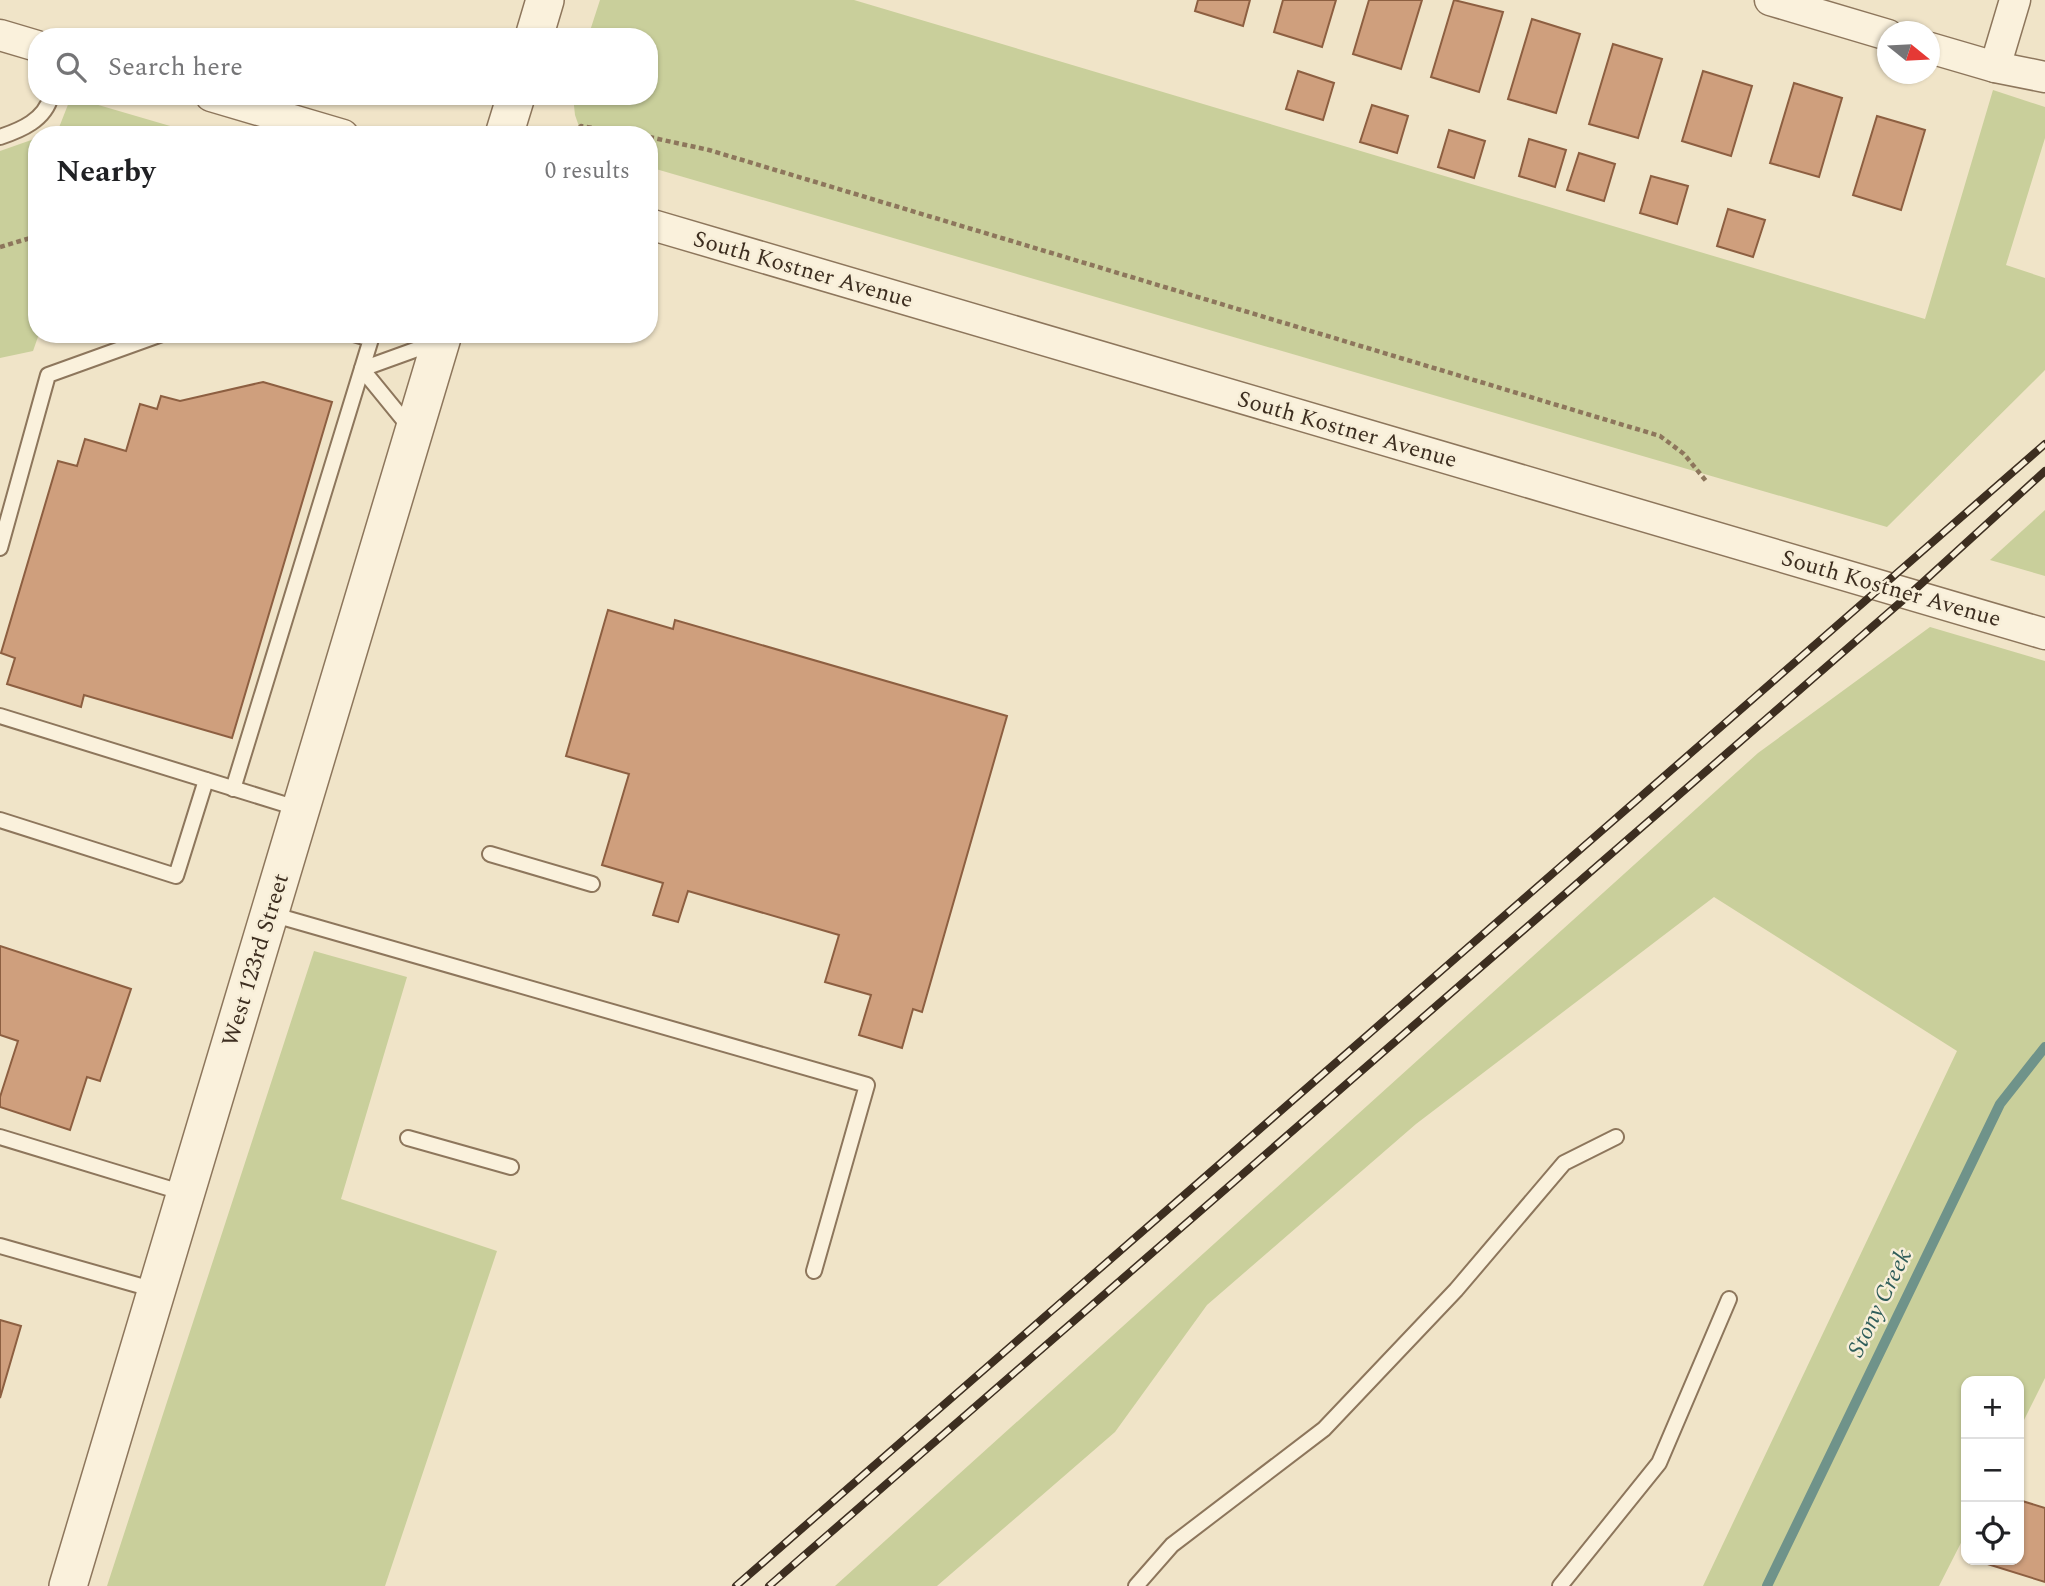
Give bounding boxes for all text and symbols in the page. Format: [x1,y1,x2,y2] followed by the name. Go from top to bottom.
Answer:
[1877,21,1940,84] north arrow
[28,28,658,105] search box
[108,47,243,87] text: Search here
[52,48,90,86] icon: search
[56,149,155,195] text: Nearby
[545,154,630,189] text: 0 results
[689,222,917,318] street label: South Kostner Avenue
[1233,382,1461,478] street label: South Kostner Avenue
[1777,541,2005,637] street label: South Kostner Avenue
[213,869,299,1051] street label: West 123rd Street
[1838,1243,1922,1363] water label: Stony Creek
[1961,1376,2024,1565] map controls
[1961,1376,2024,1439] button: +
[1961,1439,2024,1502] button: −
[1961,1502,2024,1565] button: locate

